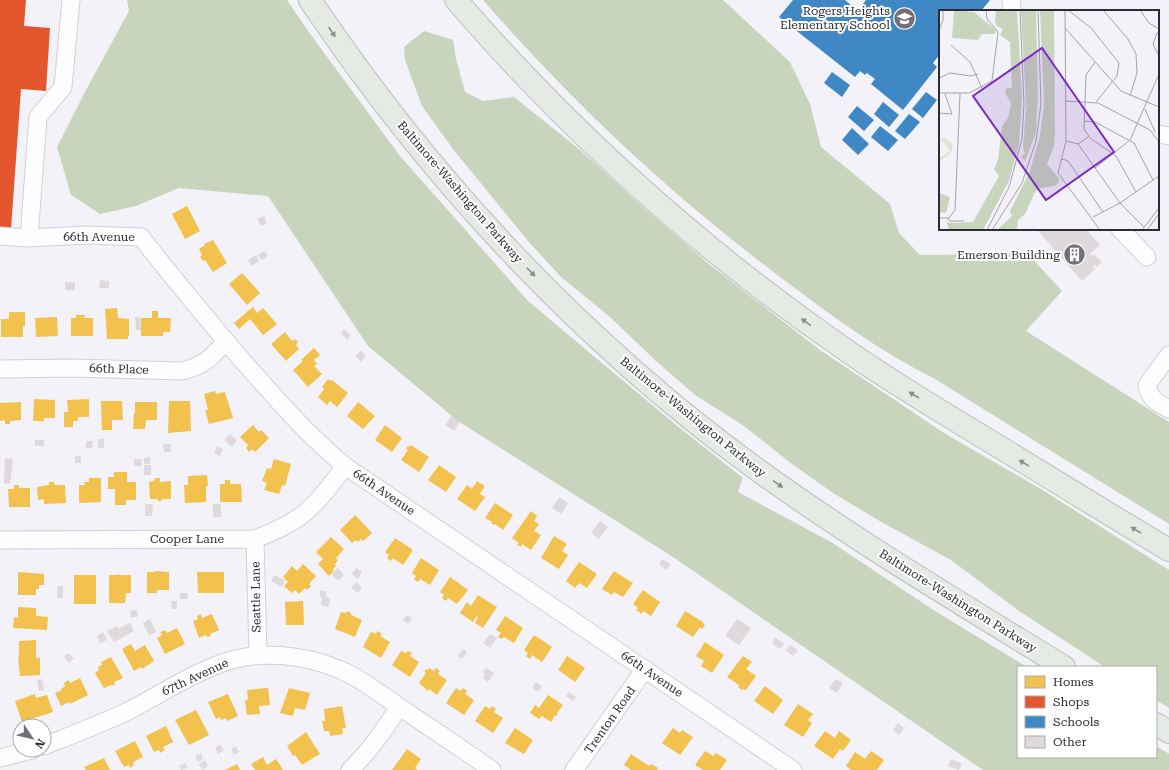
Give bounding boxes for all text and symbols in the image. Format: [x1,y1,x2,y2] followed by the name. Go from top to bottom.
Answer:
[780,4,890,32] place label: Rogers Heights Elementary School
[892,5,918,31] school or university icon: Rogers Heights Elementary School
[939,10,1159,230] inset map
[328,27,335,38] one-way arrow
[395,118,526,266] street label: Baltimore-Washington Parkway
[63,230,135,244] street label: 66th Avenue
[1062,242,1088,268] building icon: Emerson Building
[957,248,1060,262] place label: Emerson Building
[526,267,535,277] one-way arrow
[801,318,811,326] one-way arrow
[617,354,769,481] street label: Baltimore-Washington Parkway
[89,361,149,377] street label: 66th Place
[908,391,919,398] one-way arrow
[1018,459,1030,466] one-way arrow
[350,466,418,518] street label: 66th Avenue
[772,480,783,488] one-way arrow
[1131,526,1141,534] one-way arrow
[150,532,225,546] street label: Cooper Lane
[877,547,1040,656] street label: Baltimore-Washington Parkway
[248,561,264,633] street label: Seattle Lane
[618,648,686,700] street label: 66th Avenue
[160,655,231,699] street label: 67th Avenue
[1017,666,1157,758] legend
[1053,675,1094,689] text: Homes
[582,683,639,756] street label: Trenton Road
[1053,695,1089,709] text: Shops
[1053,715,1100,729] text: Schools
[12,718,52,758] north arrow
[1053,735,1086,749] text: Other
[32,736,48,751] text: N

